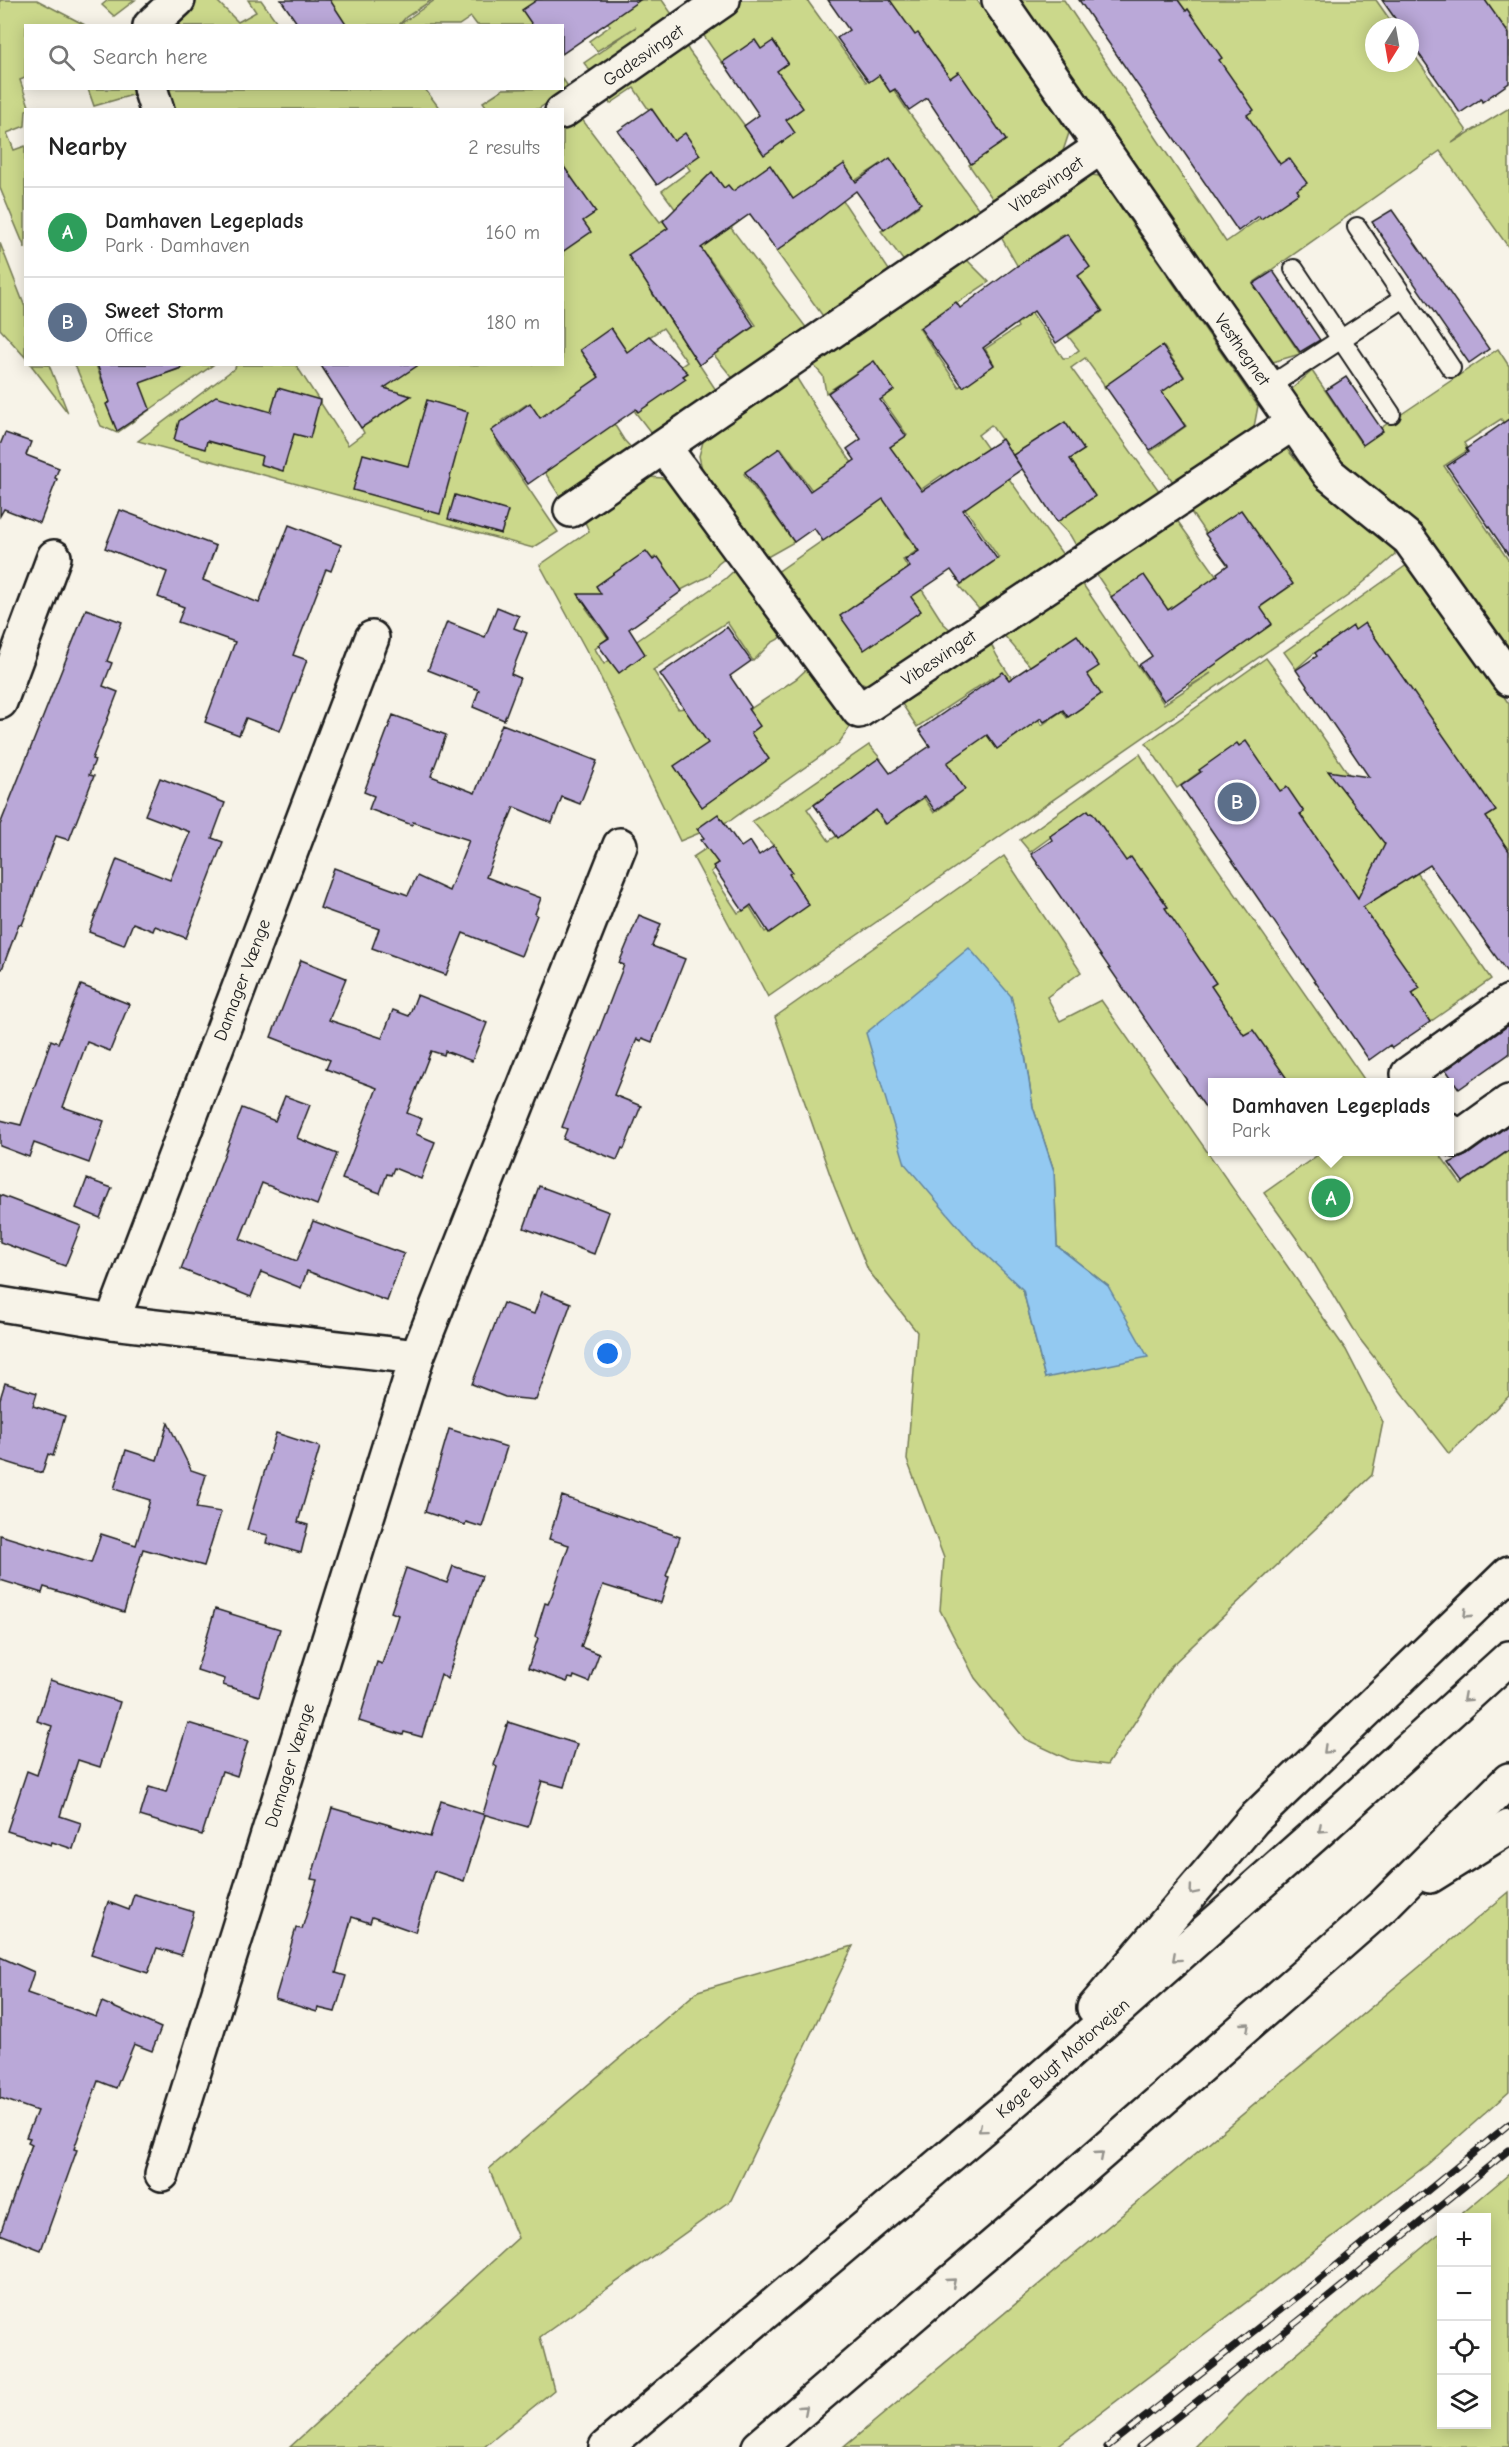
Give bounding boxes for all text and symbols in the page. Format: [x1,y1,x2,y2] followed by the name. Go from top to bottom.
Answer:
[1365,18,1419,72] north arrow
[599,20,688,91] street label: Gadesvinget
[24,24,564,90] search box
[45,41,78,74] icon: search
[93,44,208,70] text: Search here
[48,132,127,162] text: Nearby
[468,136,540,159] text: 2 results
[1005,151,1088,217] street label: Vibesvinget
[105,208,303,234] text: Damhaven Legeplads
[62,221,73,244] text: A
[486,221,540,244] text: 160 m
[105,234,250,257] text: Park · Damhaven
[105,298,224,324] text: Sweet Storm
[1210,310,1275,390] street label: Vesthegnet
[61,311,74,334] text: B
[486,311,540,334] text: 180 m
[105,324,153,347] text: Office
[897,625,981,690] street label: Vibesvinget
[1218,780,1256,824] pin: B
[209,916,275,1044] street label: Damager Vænge
[1208,1078,1454,1156] popup
[1232,1093,1430,1119] text: Damhaven Legeplads
[1232,1119,1270,1142] text: Park
[1312,1176,1350,1220] pin: A
[593,1339,622,1368] your location
[1464,1607,1475,1618] one-way arrow
[1462,1691,1473,1702] one-way arrow
[260,1701,319,1830] street label: Damager Vænge
[1323,1742,1334,1753] one-way arrow
[1318,1822,1328,1833] one-way arrow
[1189,1884,1200,1895] one-way arrow
[1172,1951,1183,1962] one-way arrow
[992,1994,1134,2122] street label: Køge Bugt Motorvejen
[1239,2022,1250,2033] one-way arrow
[978,2122,989,2133] one-way arrow
[1093,2151,1103,2162] one-way arrow
[1437,2213,1491,2429] map controls
[1437,2213,1491,2267] button: +
[1437,2267,1491,2321] button: −
[945,2278,956,2289] one-way arrow
[1437,2321,1491,2375] button: locate
[1437,2375,1491,2429] button: layers
[797,2405,808,2416] one-way arrow

